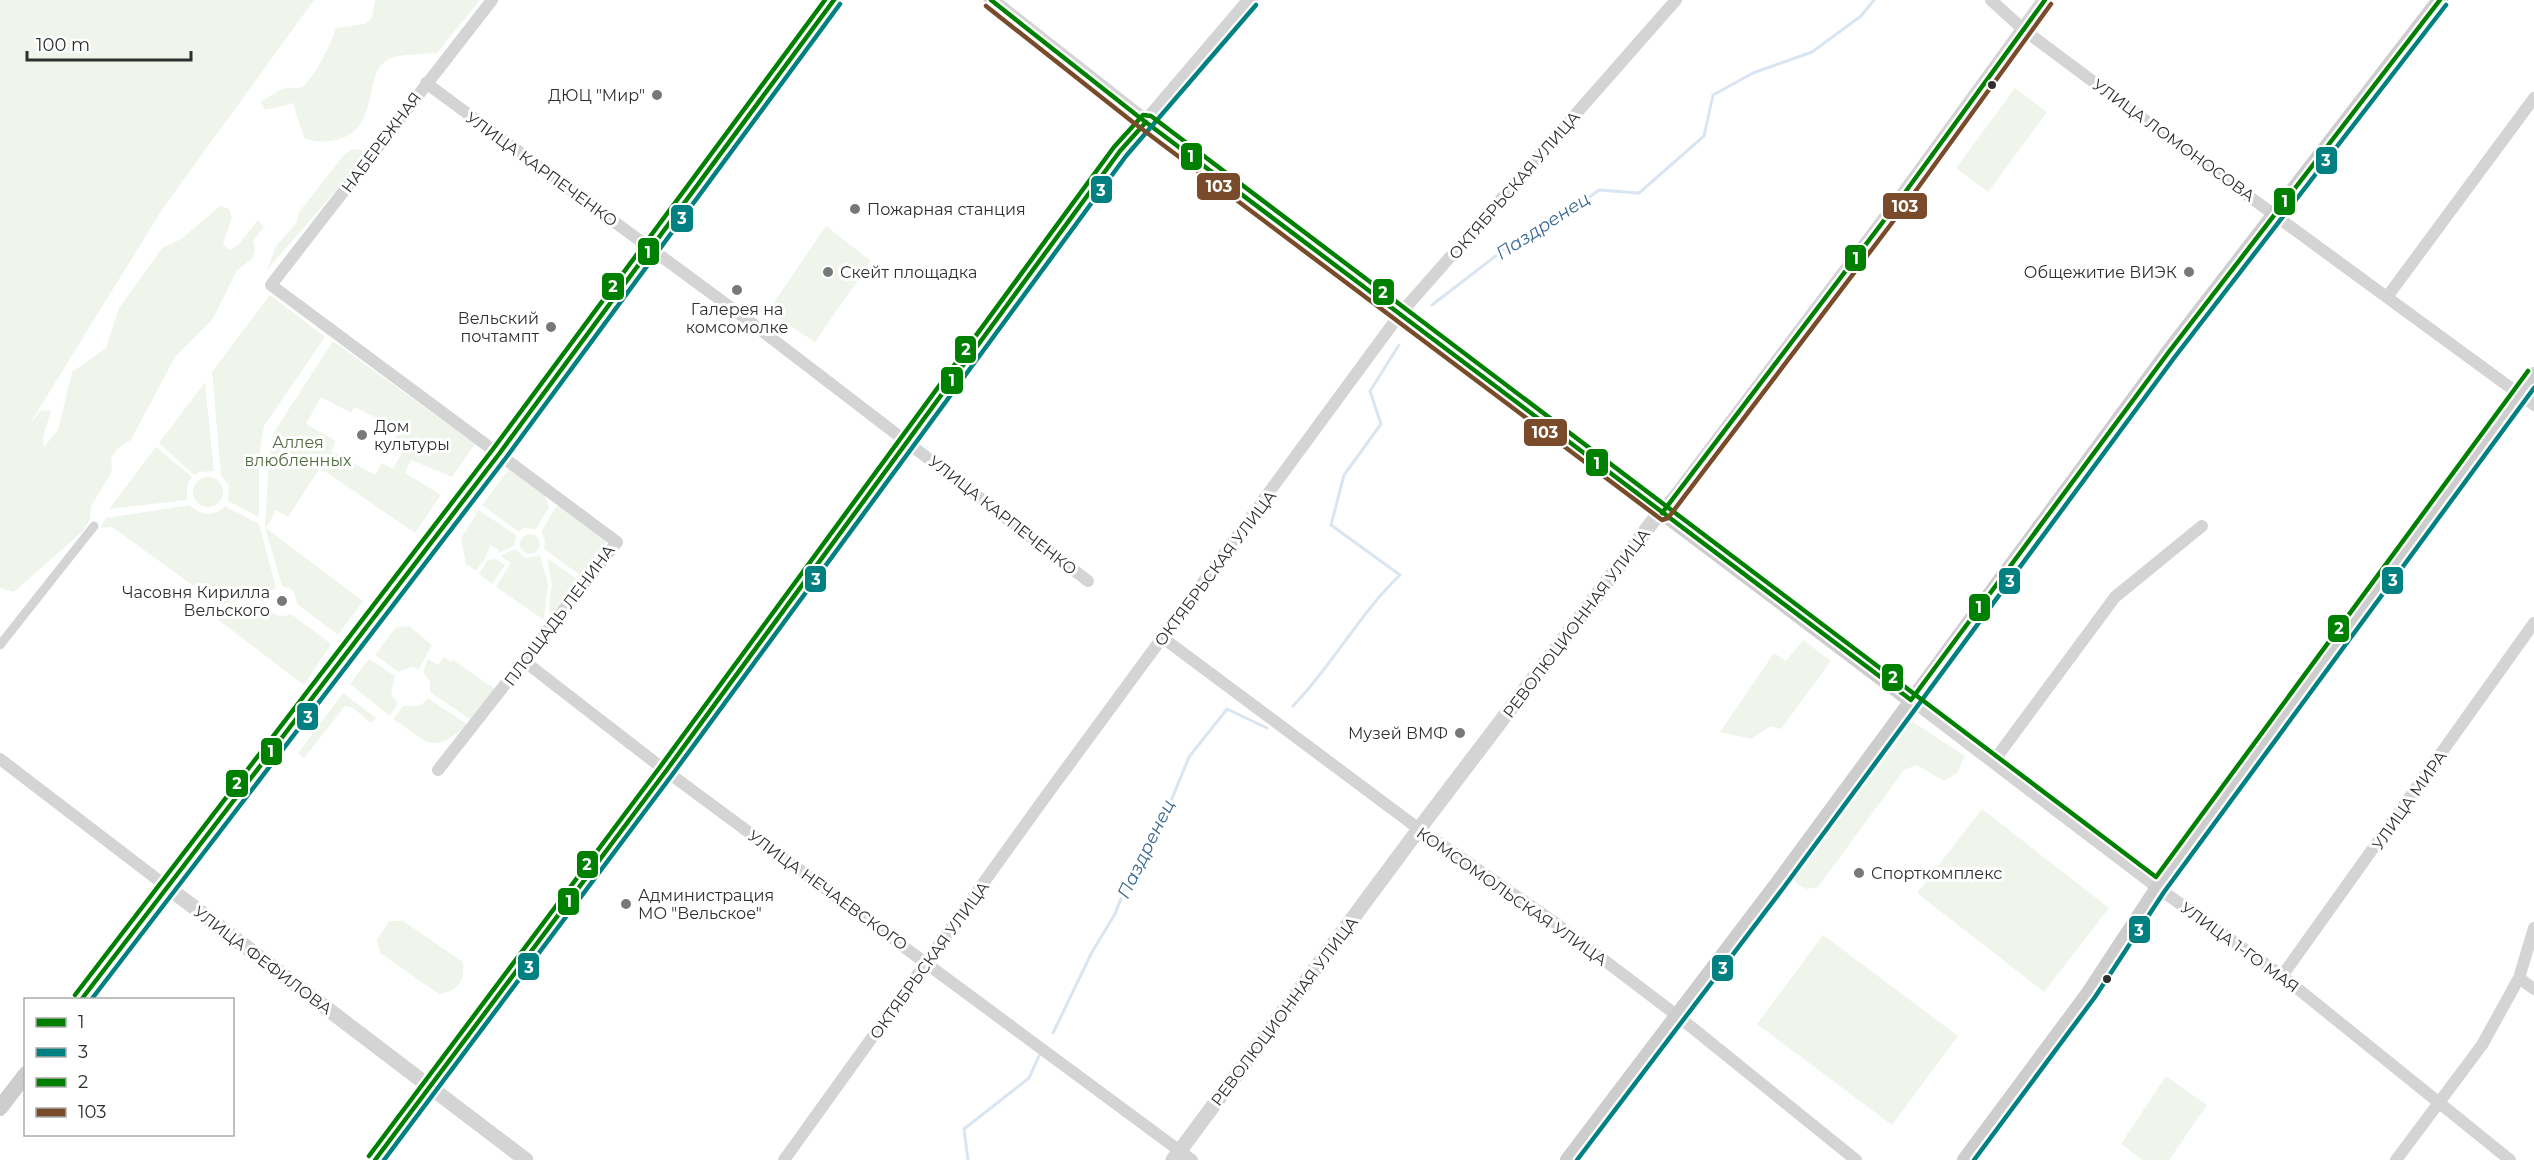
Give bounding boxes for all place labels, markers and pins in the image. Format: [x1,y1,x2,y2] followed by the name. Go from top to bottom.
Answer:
[1986,79,1998,91] unlabelled marker
[548,86,645,105] place label: ДЮЦ "Мир"
[650,88,664,102] marker: ДЮЦ "Мир"
[867,200,1026,219] place label: Пожарная станция
[848,202,862,216] marker: Пожарная станция
[840,263,977,282] place label: Скейт площадка
[2024,263,2177,282] place label: Общежитие ВИЭК
[821,265,835,279] marker: Скейт площадка
[2182,265,2196,279] marker: Общежитие ВИЭК
[730,283,744,297] marker: Галерея на комсомолке
[686,300,788,337] place label: Галерея на комсомолке
[458,309,539,346] place label: Вельский почтампт
[544,320,558,334] marker: Вельский почтампт
[374,417,450,454] place label: Дом культуры
[355,428,369,442] marker: Дом культуры
[122,583,270,620] place label: Часовня Кирилла Вельского
[275,594,289,608] marker: Часовня Кирилла Вельского
[1348,724,1448,743] place label: Музей ВМФ
[1453,726,1467,740] marker: Музей ВМФ
[1871,864,2002,883] place label: Спорткомплекс
[1852,866,1866,880] marker: Спорткомплекс
[638,886,774,923] place label: Администрация МО "Вельское"
[619,897,633,911] marker: Администрация МО "Вельское"
[2101,973,2113,985] unlabelled marker

